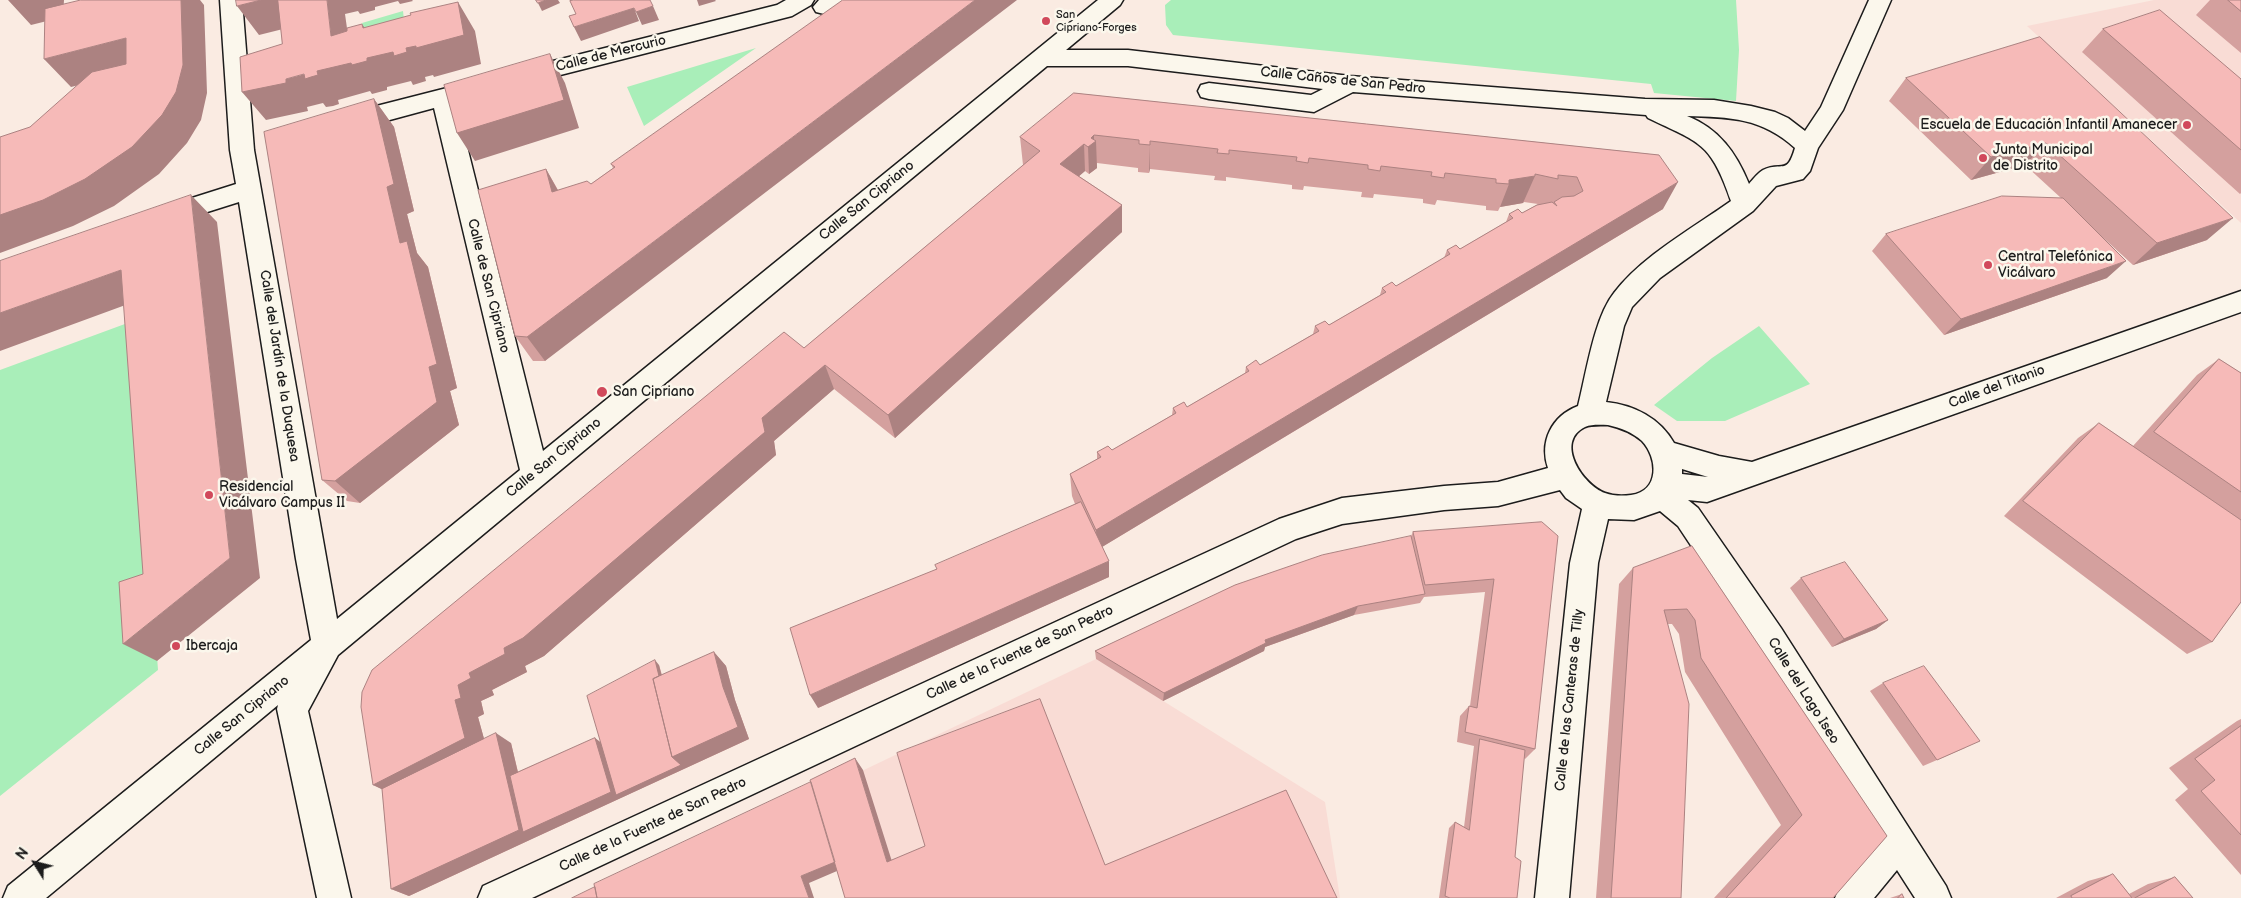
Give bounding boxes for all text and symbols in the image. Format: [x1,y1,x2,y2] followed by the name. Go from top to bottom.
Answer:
[1056,8,1137,34] place label: San Cipriano-Forges
[1040,15,1052,27] marker: San Cipriano-Forges
[554,32,668,76] street label: Calle de Mercurio
[1260,64,1426,98] street label: Calle Caños de San Pedro
[1920,117,2177,133] place label: Escuela de Educación Infantil Amanecer
[2181,119,2193,131] marker: Escuela de Educación Infantil Amanecer
[1993,142,2092,174] place label: Junta Municipal de Distrito
[1977,152,1989,164] marker: Junta Municipal de Distrito
[816,157,918,245] street label: Calle San Cipriano
[463,217,513,355] street label: Calle de San Cipriano
[1998,249,2113,282] place label: Central Telefónica Vicálvaro
[1982,259,1994,271] marker: Central Telefónica Vicálvaro
[256,269,302,463] street label: Calle del Jardín de la Duquesa
[1946,362,2048,412] street label: Calle del Titanio
[613,384,695,400] place label: San Cipriano
[595,385,609,399] marker: San Cipriano
[503,414,605,502] street label: Calle San Cipriano
[219,479,345,512] place label: Residencial Vicálvaro Campus II
[203,489,215,501] marker: Residencial Vicálvaro Campus II
[924,602,1116,704] street label: Calle de la Fuente de San Pedro
[1552,608,1588,792] street label: Calle de las Canteras de Tilly
[1763,635,1843,747] street label: Calle del Lago Iseo
[186,638,238,654] place label: Ibercaja
[170,640,182,652] marker: Ibercaja
[191,672,293,760] street label: Calle San Cipriano
[557,774,749,876] street label: Calle de la Fuente de San Pedro
[10,838,60,888] north arrow
[12,845,32,863] text: N

